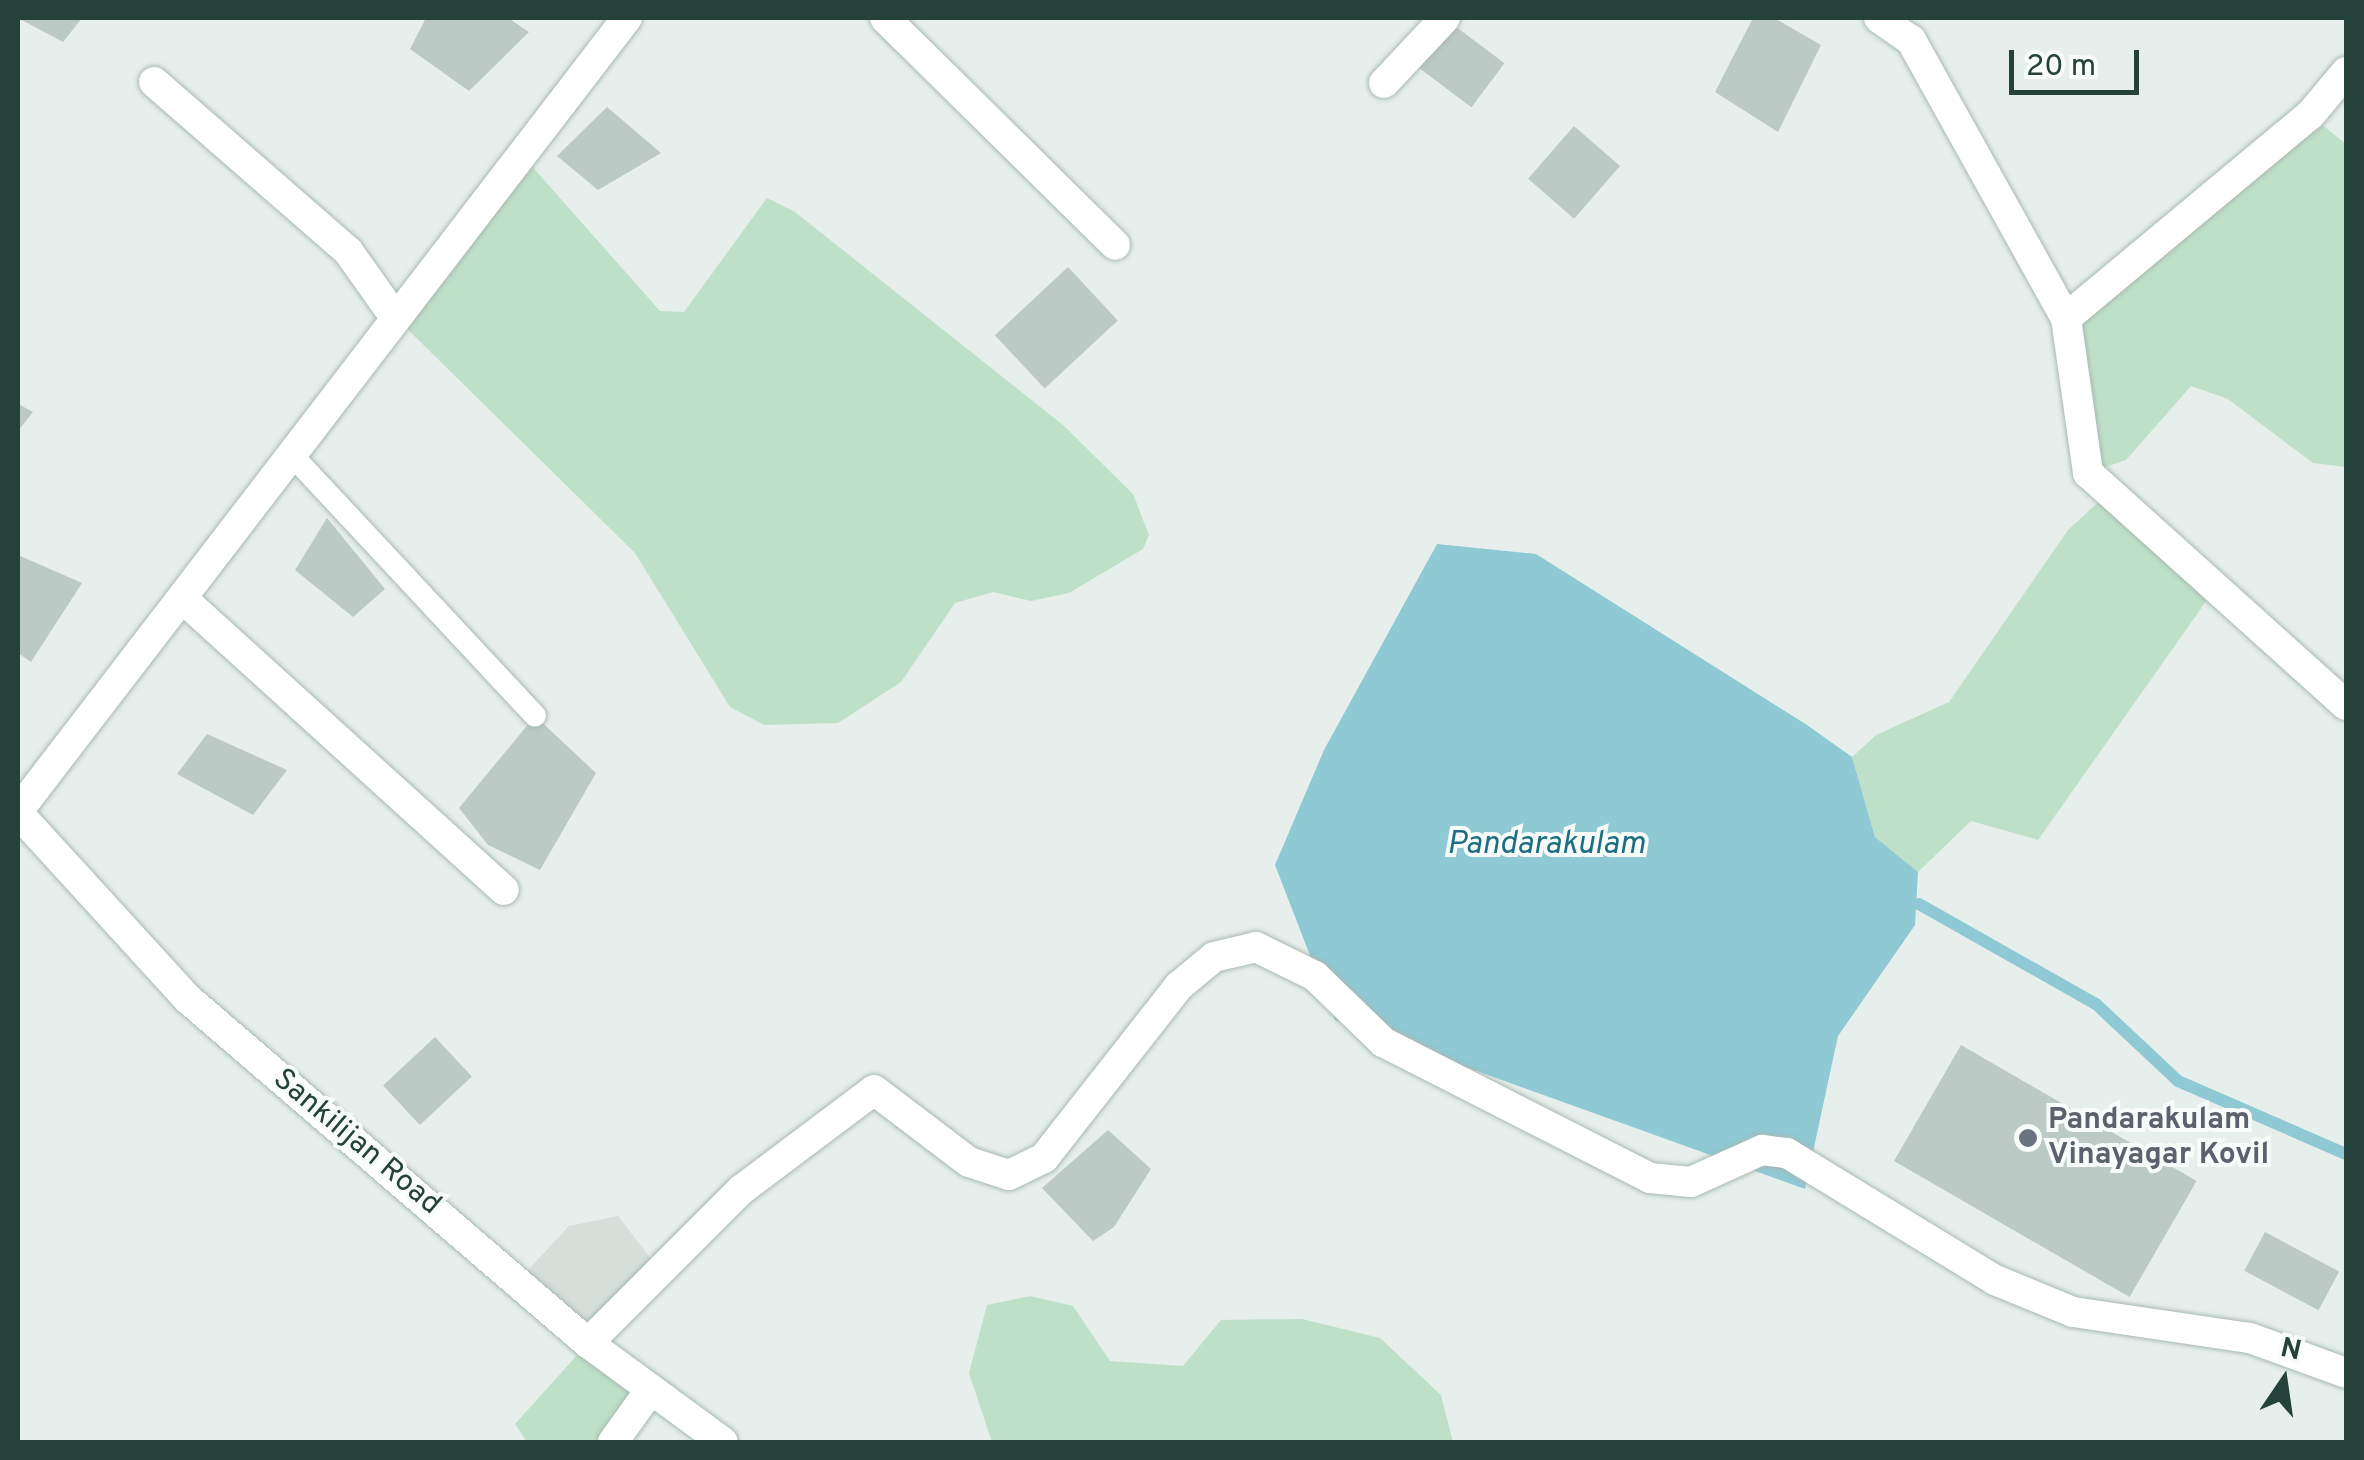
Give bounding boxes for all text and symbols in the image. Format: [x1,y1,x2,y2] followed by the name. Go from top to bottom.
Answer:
[2014,30,2144,92] scale bar
[2026,49,2096,86] text: 20 m
[1447,826,1645,864] water label: Pandarakulam
[265,1062,447,1224] street label: Sankilijan Road
[2048,1103,2269,1174] place label: Pandarakulam Vinayagar Kovil
[2017,1127,2039,1149] marker: Pandarakulam Vinayagar Kovil
[2234,1330,2334,1430] north arrow
[2277,1331,2305,1371] text: N

